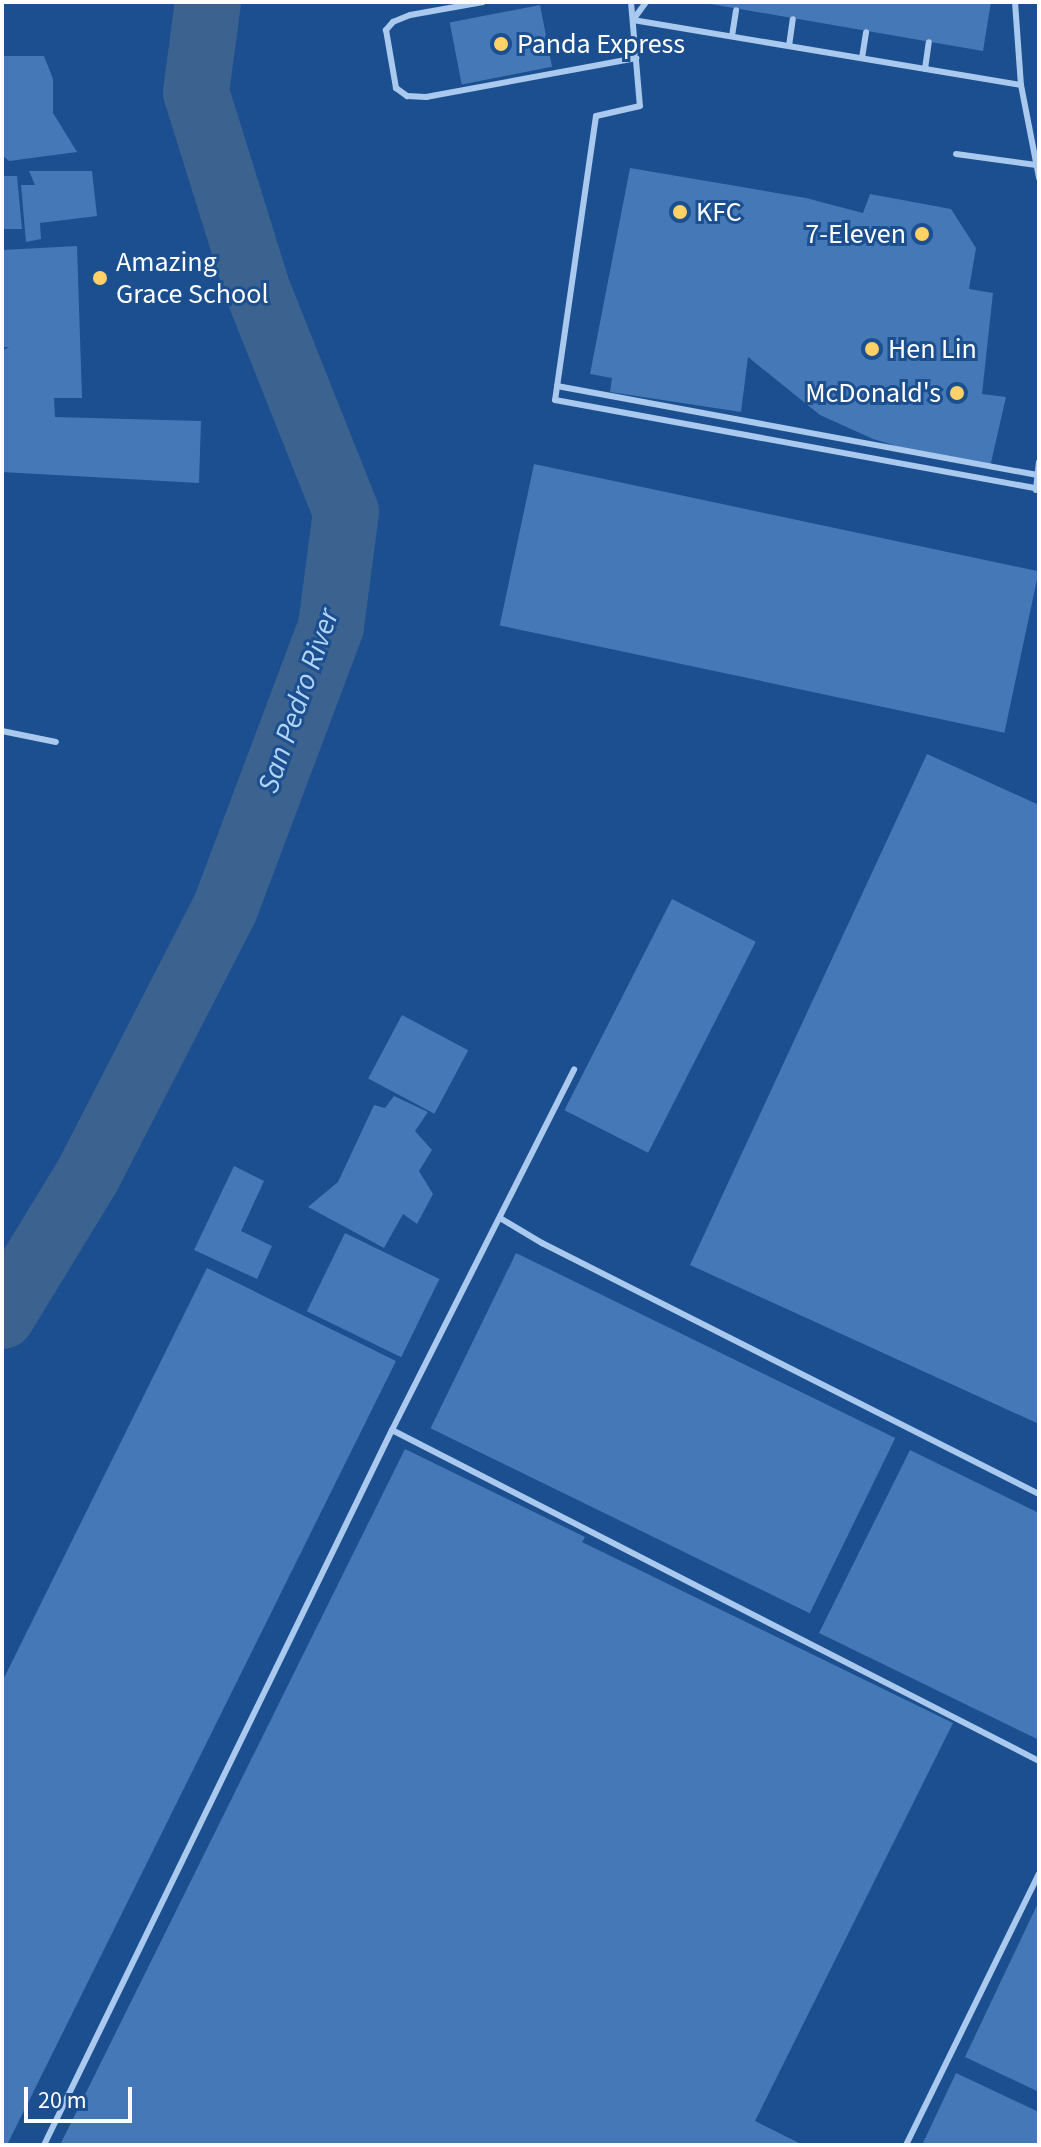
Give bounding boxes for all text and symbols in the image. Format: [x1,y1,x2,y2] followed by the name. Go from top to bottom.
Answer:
[517,27,685,61] place label: Panda Express
[492,35,510,53] marker: Panda Express
[696,195,742,229] place label: KFC
[671,203,689,221] marker: KFC
[805,217,906,251] place label: 7-Eleven
[913,225,931,243] marker: 7-Eleven
[116,245,269,311] place label: Amazing Grace School
[91,269,109,287] marker: Amazing Grace School
[888,332,977,366] place label: Hen Lin
[863,340,881,358] marker: Hen Lin
[805,376,941,410] place label: McDonald's
[948,384,966,402] marker: McDonald's
[251,604,347,798] water label: San Pedro River
[28,2071,136,2121] scale bar
[38,2083,87,2118] text: 20 m

